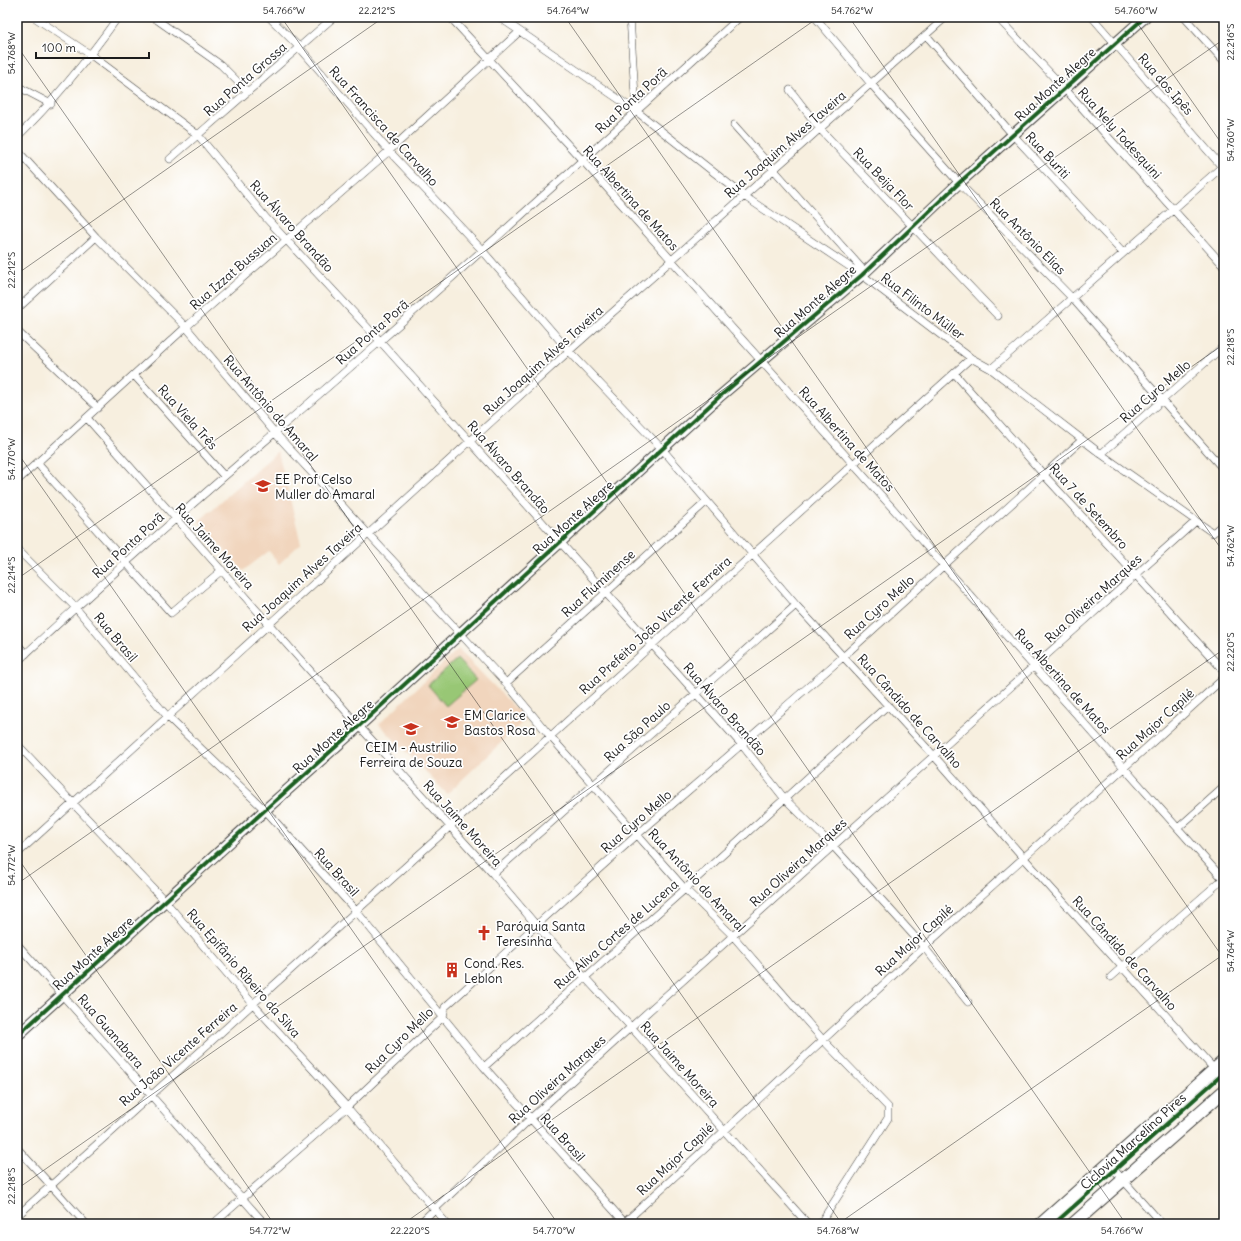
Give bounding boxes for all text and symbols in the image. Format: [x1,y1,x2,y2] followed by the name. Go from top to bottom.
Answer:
[263,4,305,17] text: 54.766°W
[359,4,396,17] text: 22.212°S
[547,4,589,17] text: 54.764°W
[831,4,873,17] text: 54.762°W
[1114,4,1158,17] text: 54.760°W
[1224,23,1237,61] text: 22.216°S
[5,32,18,74] text: 54.768°W
[36,34,149,60] scale bar
[200,39,290,120] street label: Rua Ponta Grossa
[42,40,76,55] text: 100 m
[1011,44,1099,125] street label: Rua Monte Alegre
[1134,50,1197,119] street label: Rua dos Ipês
[325,63,442,190] street label: Rua Francisca de Carvalho
[592,64,671,137] street label: Rua Ponta Porã
[1074,84,1165,183] street label: Rua Nely Todesquini
[721,87,850,202] street label: Rua Joaquim Alves Taveira
[1224,118,1237,162] text: 54.760°W
[1022,128,1074,182] street label: Rua Buriti
[579,142,682,254] street label: Rua Albertina de Matos
[849,144,918,215] street label: Rua Beija Flor
[246,176,338,276] street label: Rua Álvaro Brandão
[986,195,1070,278] street label: Rua Antônio Elias
[186,229,281,314] street label: Rua Izzat Bussuan
[5,251,18,288] text: 22.212°S
[771,261,860,342] street label: Rua Monte Alegre
[877,269,969,344] street label: Rua Filinto Müller
[332,296,412,369] street label: Rua Ponta Porã
[480,302,607,419] street label: Rua Joaquim Alves Taveira
[1224,328,1237,366] text: 22.218°S
[220,352,321,465] street label: Rua Antônio do Amaral
[1116,356,1194,427] street label: Rua Cyro Mello
[154,381,221,453] street label: Rua Viela Três
[795,383,898,495] street label: Rua Albertina de Matos
[464,417,554,517] street label: Rua Álvaro Brandão
[5,438,18,480] text: 54.770°W
[1046,460,1132,553] street label: Rua 7 de Setembro
[275,471,375,503] place label: EE Prof Celso Muller do Amaral
[254,477,272,495] school or university icon: EE Prof Celso Muller do Amaral
[529,477,617,558] street label: Rua Monte Alegre
[172,500,258,593] street label: Rua Jaime Moreira
[89,509,168,582] street label: Rua Ponta Porã
[239,519,366,636] street label: Rua Joaquim Alves Taveira
[1224,525,1237,567] text: 54.762°W
[558,546,639,621] street label: Rua Fluminense
[1041,550,1145,646] street label: Rua Oliveira Marques
[576,553,735,698] street label: Rua Prefeito João Vicente Ferreira
[5,556,18,594] text: 22.214°S
[841,572,918,643] street label: Rua Cyro Mello
[90,609,141,665] street label: Rua Brasil
[1011,625,1114,737] street label: Rua Albertina de Matos
[1224,632,1237,672] text: 22.220°S
[854,650,966,772] street label: Rua Cândido de Carvalho
[680,659,770,759] street label: Rua Álvaro Brandão
[1113,685,1198,764] street label: Rua Major Capilé
[289,696,377,777] street label: Rua Monte Alegre
[600,697,674,766] street label: Rua São Paulo
[464,707,535,739] place label: EM Clarice Bastos Rosa
[443,713,461,731] school or university icon: EM Clarice Bastos Rosa
[402,720,420,738] school or university icon: CEIM - Austrilio Ferreira de Souza
[360,739,462,771] place label: CEIM - Austrilio Ferreira de Souza
[420,777,506,870] street label: Rua Jaime Moreira
[597,786,675,857] street label: Rua Cyro Mello
[746,814,850,910] street label: Rua Oliveira Marques
[644,825,749,936] street label: Rua Antônio do Amaral
[5,844,18,886] text: 54.772°W
[311,845,363,900] street label: Rua Brasil
[551,876,682,993] street label: Rua Aliva Cortes de Lucena
[1069,892,1181,1014] street label: Rua Cândido de Carvalho
[872,901,957,980] street label: Rua Major Capilé
[183,905,304,1041] street label: Rua Epifânio Ribeiro da Silva
[49,913,137,994] street label: Rua Monte Alegre
[496,918,586,950] place label: Paróquia Santa Teresinha
[475,924,493,942] church icon: Paróquia Santa Teresinha
[1224,930,1237,972] text: 54.764°W
[464,955,524,987] place label: Cond. Res. Leblon
[443,961,461,979] building icon: Cond. Res. Leblon
[74,991,147,1072] street label: Rua Guanabara
[116,999,241,1110] street label: Rua João Vicente Ferreira
[362,1004,437,1077] street label: Rua Cyro Mello
[637,1018,723,1111] street label: Rua Jaime Moreira
[505,1031,609,1127] street label: Rua Oliveira Marques
[1077,1089,1190,1193] street label: Ciclovia Marcelino Pires
[537,1110,589,1165] street label: Rua Brasil
[633,1119,717,1199] street label: Rua Major Capilé
[5,1167,18,1205] text: 22.218°S
[249,1224,291,1237] text: 54.772°W
[390,1224,430,1237] text: 22.220°S
[533,1224,575,1237] text: 54.770°W
[817,1224,859,1237] text: 54.768°W
[1101,1224,1143,1237] text: 54.766°W

